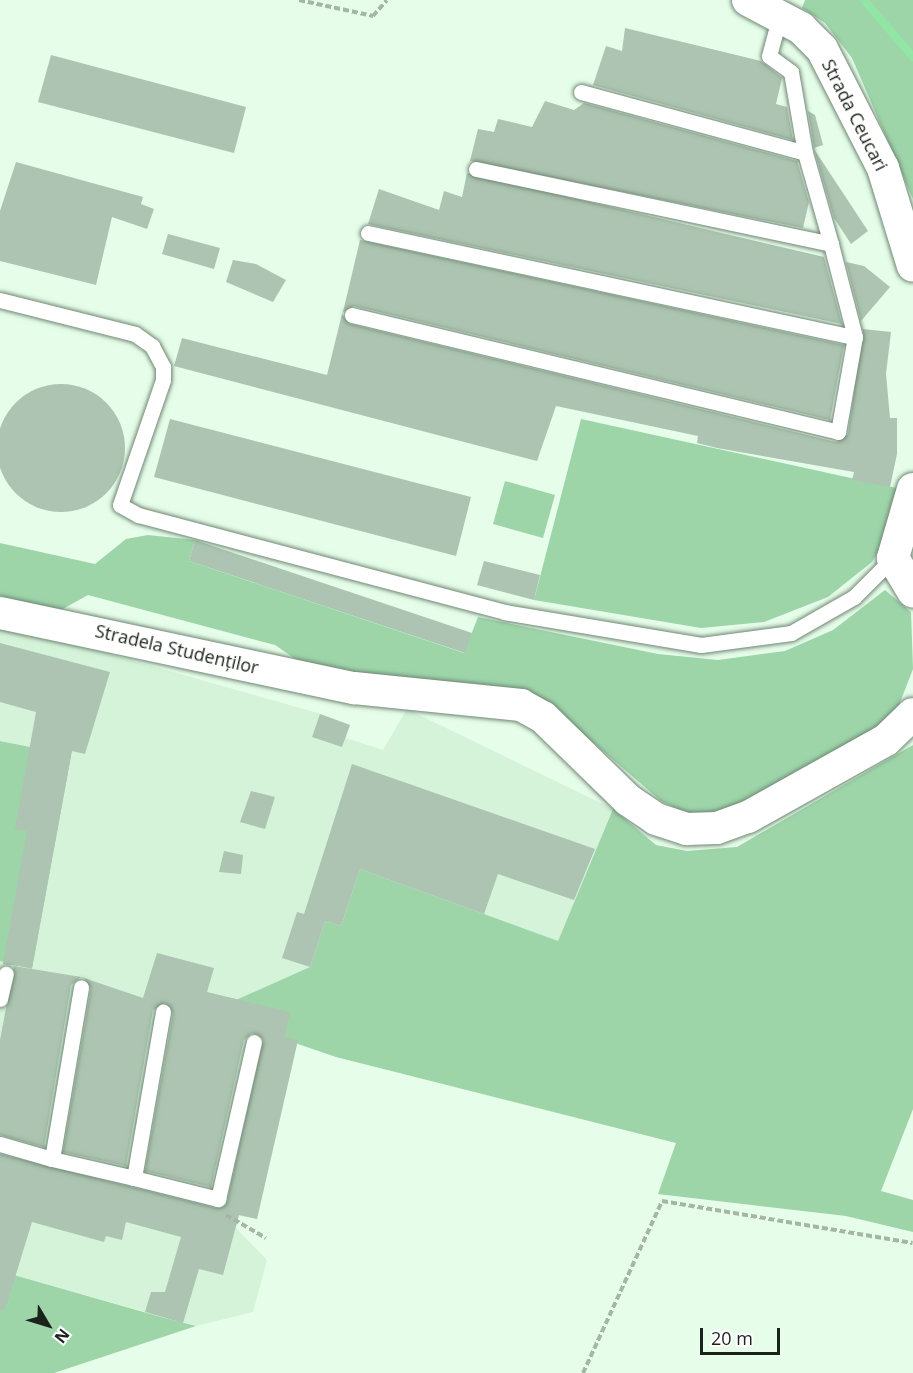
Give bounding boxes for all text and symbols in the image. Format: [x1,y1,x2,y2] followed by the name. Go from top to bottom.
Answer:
[818,56,892,174] street label: Strada Ceucari
[93,620,261,678] street label: Stradela Studenților
[18,1295,78,1355] north arrow
[703,1316,782,1354] scale bar
[50,1324,75,1348] text: N
[711,1326,753,1350] text: 20 m

